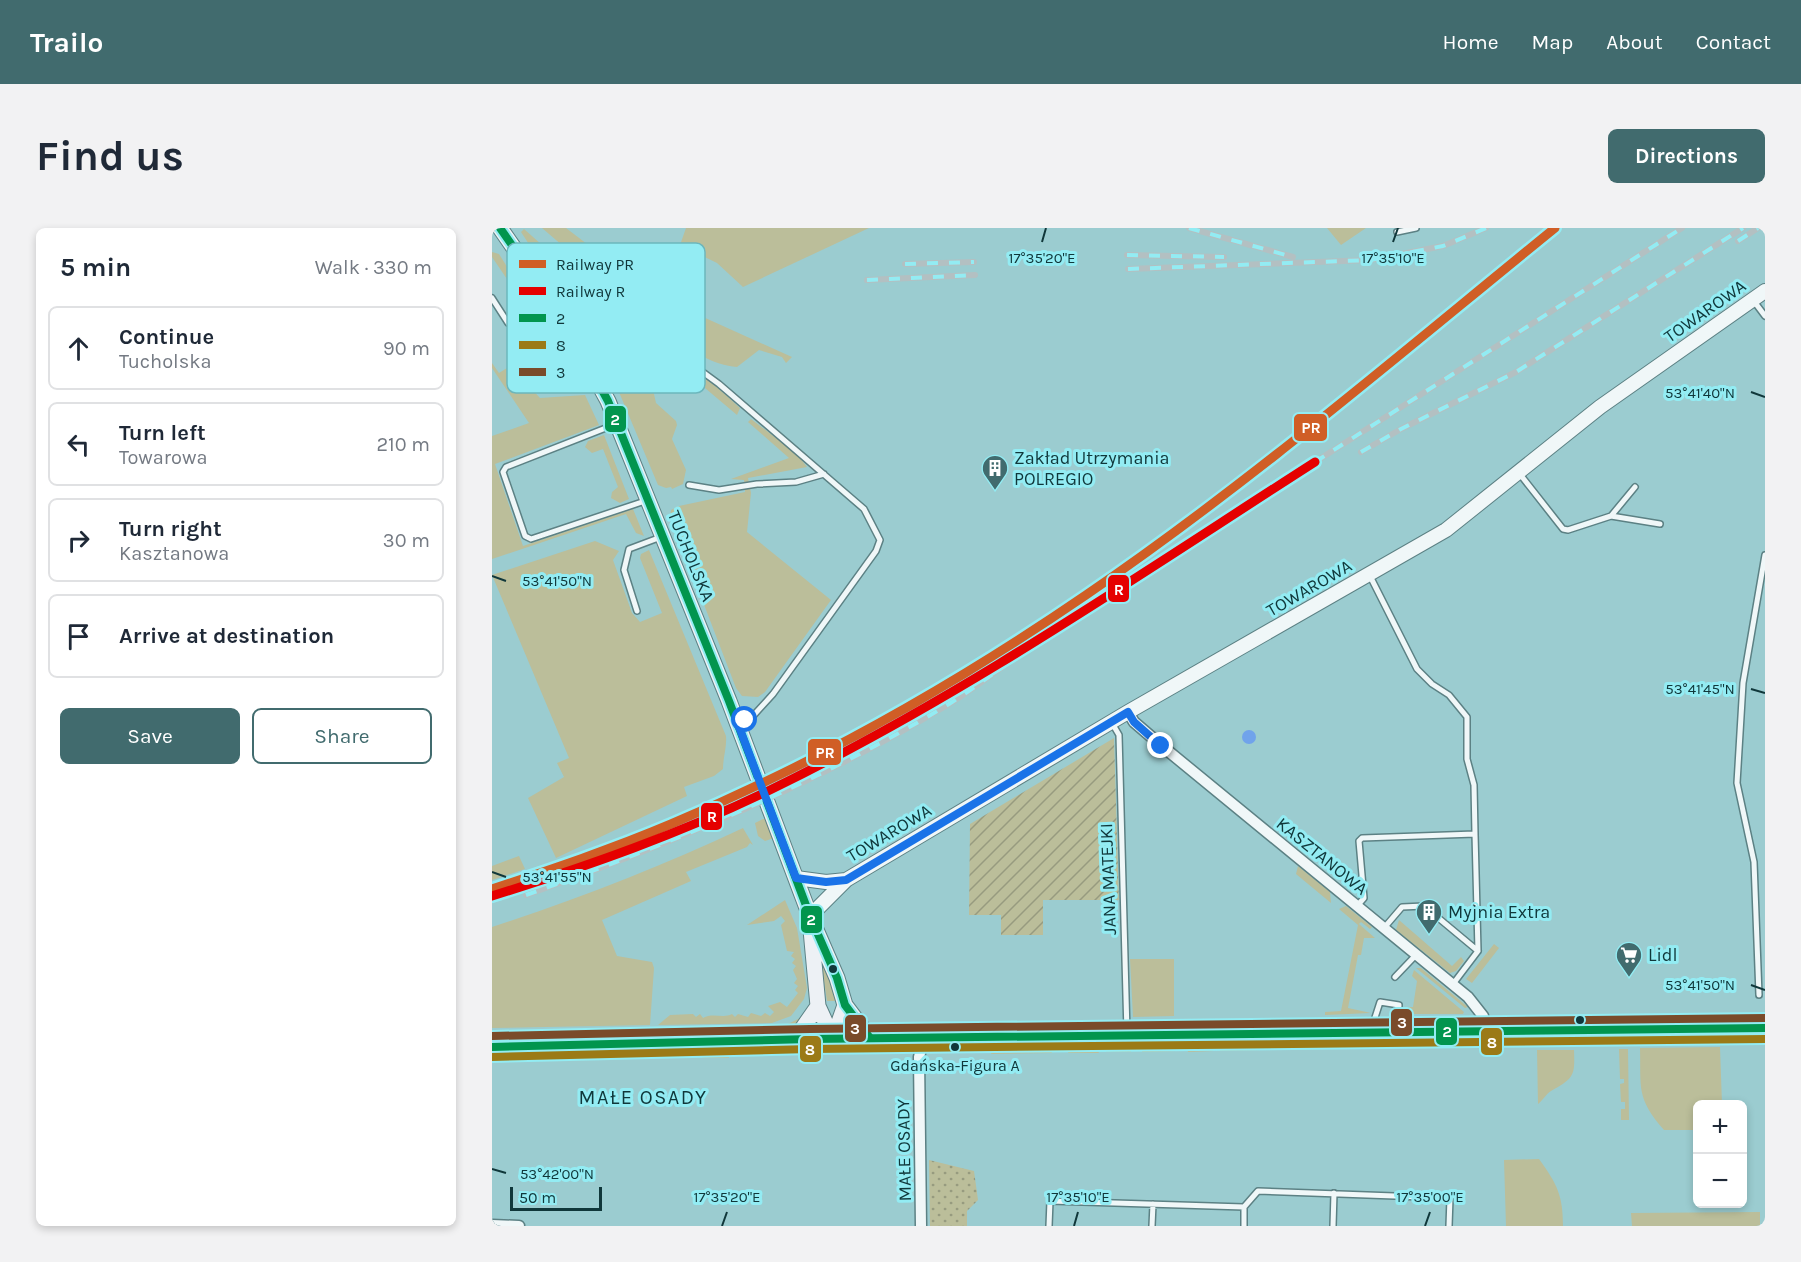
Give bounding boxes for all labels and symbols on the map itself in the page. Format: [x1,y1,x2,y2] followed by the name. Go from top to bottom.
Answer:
[507,243,705,393] legend
[1008,249,1076,267] text: 17°35'20"E
[1361,249,1425,267] text: 17°35'10"E
[556,255,634,274] text: Railway PR
[1660,275,1750,347] street label: TOWAROWA
[556,282,625,301] text: Railway R
[556,309,565,328] text: 2
[556,336,566,355] text: 8
[556,363,565,382] text: 3
[1665,384,1735,402] text: 53°41'40"N
[604,405,627,433] line badge: 2
[610,410,620,429] text: 2
[1293,413,1328,442] line badge: PR
[1301,418,1321,437] text: PR
[1014,447,1169,490] place label: Zakład Utrzymania POLREGIO
[980,453,1010,491] building icon: Zakład Utrzymania POLREGIO
[663,507,719,605] street label: TUCHOLSKA
[1262,555,1356,621] street label: TOWAROWA
[522,572,592,590] text: 53°41'50"N
[1107,574,1130,603] line badge: R
[1114,580,1124,599] text: R
[1665,680,1735,698] text: 53°41'45"N
[731,706,757,732] route start
[1147,732,1173,758] route end
[807,738,842,766] line badge: PR
[815,743,835,762] text: PR
[843,799,935,867] street label: TOWAROWA
[700,802,723,831] line badge: R
[707,807,717,826] text: R
[1272,812,1372,900] street label: KASZTANOWA
[1095,823,1121,935] street label: JANA MATEJKI
[522,868,592,886] text: 53°41'55"N
[1414,897,1444,935] building icon: Myjnia Extra
[1448,901,1550,923] place label: Myjnia Extra
[800,905,823,934] line badge: 2
[806,910,816,929] text: 2
[1614,940,1644,978] supermarket icon: Lidl
[1648,944,1677,966] place label: Lidl
[827,963,839,975] unlabelled marker
[1665,976,1735,994] text: 53°41'50"N
[1390,1008,1413,1037] line badge: 3
[1397,1013,1407,1032] text: 3
[844,1014,867,1043] line badge: 3
[1574,1014,1586,1026] unlabelled marker
[1435,1017,1458,1046] line badge: 2
[850,1019,860,1038] text: 3
[1442,1022,1452,1041] text: 2
[1480,1027,1503,1056] line badge: 8
[1487,1033,1497,1052] text: 8
[799,1035,822,1063] line badge: 8
[805,1040,815,1059] text: 8
[949,1041,961,1053] marker: Gdańska-Figura A
[890,1056,1020,1075] place label: Gdańska-Figura A
[579,1086,707,1109] district label: MAŁE OSADY
[892,1098,916,1201] street label: MAŁE OSADY
[520,1165,594,1183] text: 53°42'00"N
[510,1184,602,1212] scale bar
[693,1188,761,1206] text: 17°35'20"E
[1046,1188,1110,1206] text: 17°35'10"E
[1396,1188,1464,1206] text: 17°35'00"E

